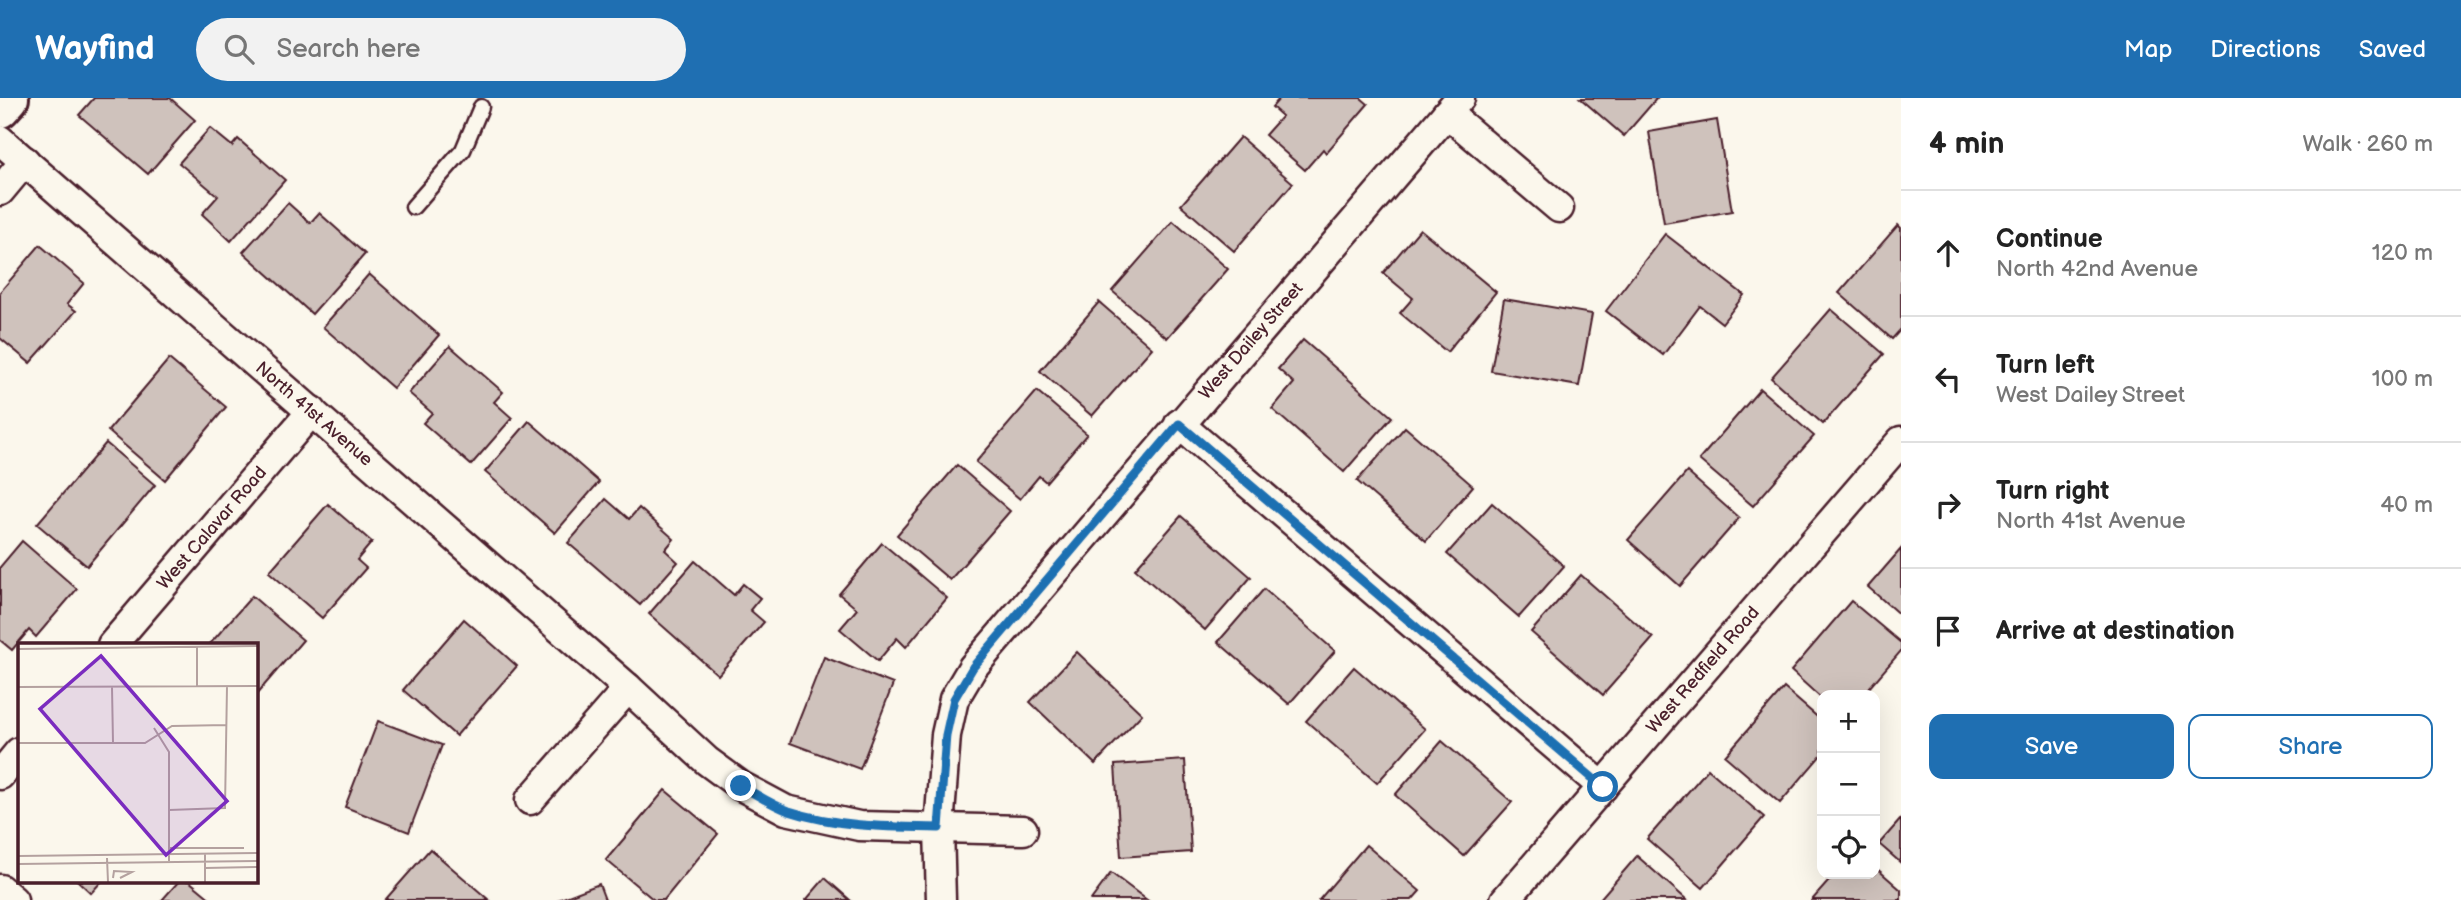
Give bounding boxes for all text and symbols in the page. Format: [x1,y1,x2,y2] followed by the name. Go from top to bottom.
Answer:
[196,18,686,81] search box
[35,29,154,69] text: Wayfind
[220,30,258,68] icon: search
[276,34,421,65] text: Search here
[2124,35,2172,64] text: Map
[2210,35,2321,64] text: Directions
[2359,35,2426,64] text: Saved
[1929,126,2004,162] text: 4 min
[2303,130,2433,158] text: Walk · 260 m
[1996,224,2103,255] text: Continue
[1929,234,1967,272] icon: ahead
[2372,239,2433,267] text: 120 m
[1996,255,2198,283] text: North 42nd Avenue
[1195,278,1308,404] street label: West Dailey Street
[1996,350,2095,381] text: Turn left
[251,357,377,471] street label: North 41st Avenue
[1929,360,1967,398] icon: left
[2372,365,2433,393] text: 100 m
[1996,381,2185,409] text: West Dailey Street
[153,462,271,594] street label: West Calavar Road
[1996,476,2109,507] text: Turn right
[1929,486,1967,524] icon: right
[2380,491,2433,519] text: 40 m
[1996,507,2186,535] text: North 41st Avenue
[1642,602,1764,738] street label: West Redfield Road
[1929,612,1967,650] icon: arrive
[1996,616,2235,647] text: Arrive at destination
[18,643,257,883] inset map
[1817,690,1880,879] map controls
[1817,690,1880,753] button: +
[1929,714,2174,779] button: Save
[2188,714,2433,779] button: Share
[1817,753,1880,816] button: −
[725,770,756,801] route end
[1587,771,1618,802] route start
[1817,816,1880,879] button: locate

